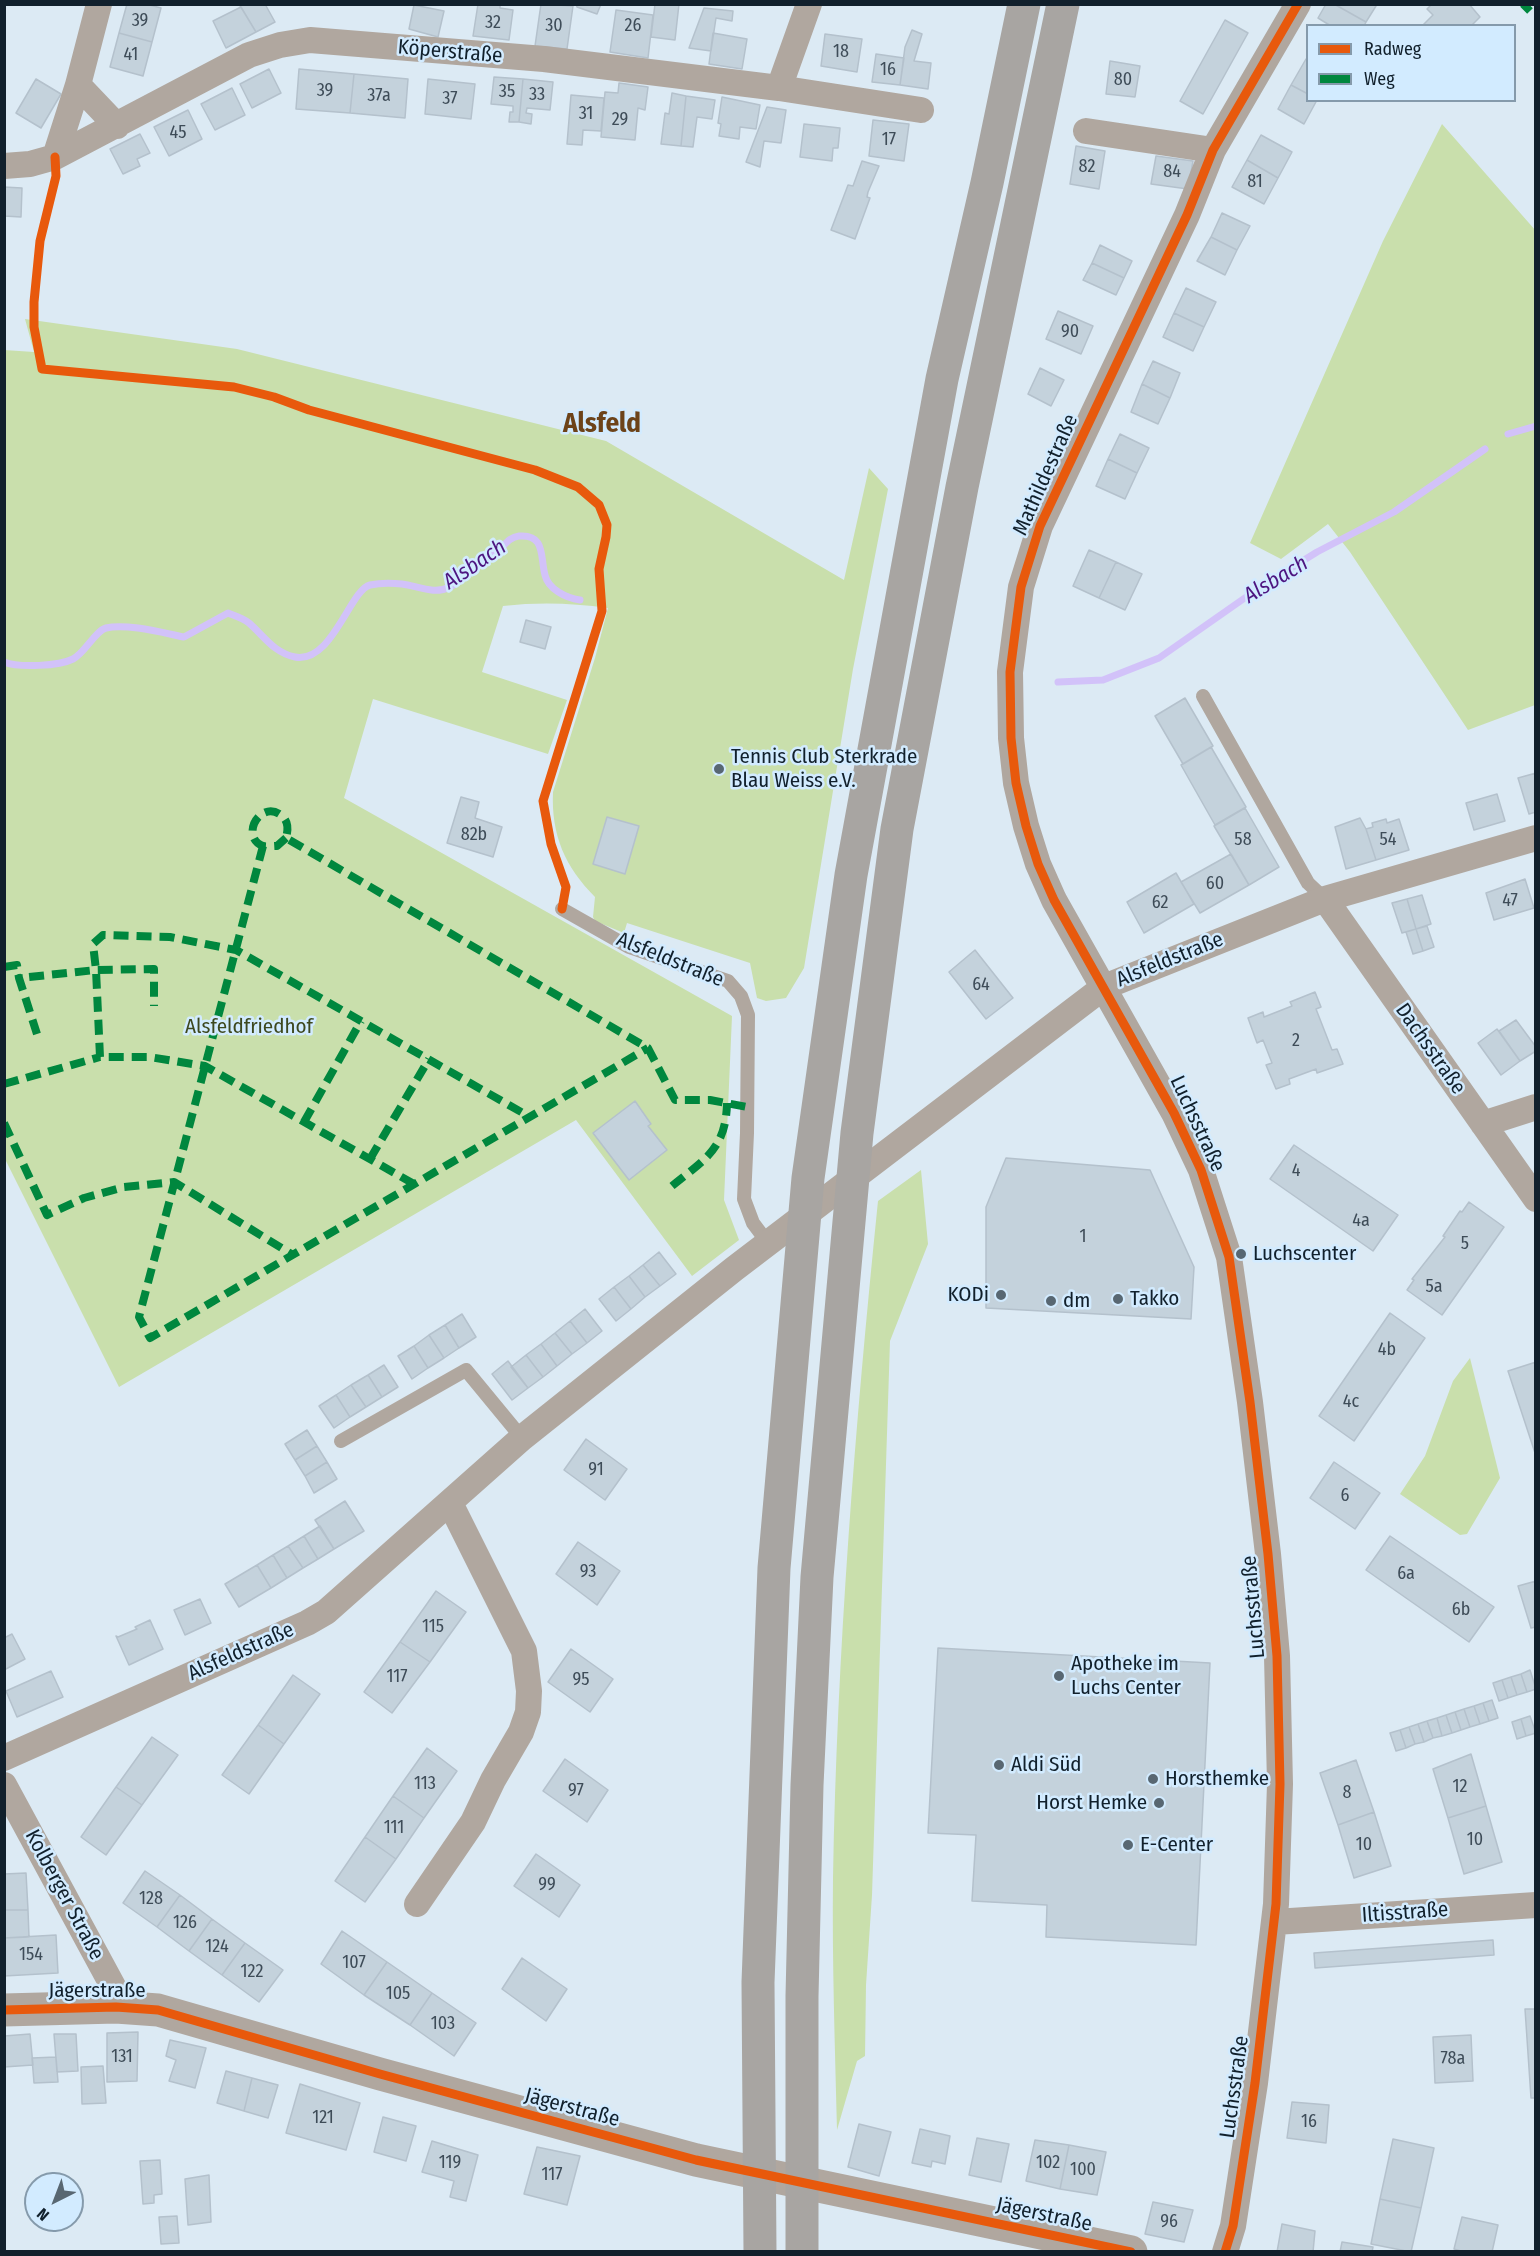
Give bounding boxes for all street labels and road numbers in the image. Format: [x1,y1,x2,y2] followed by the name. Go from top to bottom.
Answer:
[397,35,503,69] street label: Köperstraße
[1008,411,1084,539] street label: Mathildestraße
[613,927,727,993] street label: Alsfeldstraße
[1113,927,1227,993] street label: Alsfeldstraße
[1389,999,1471,1099] street label: Dachsstraße
[1164,1072,1230,1176] street label: Luchsstraße
[1237,1555,1271,1659] street label: Luchsstraße
[184,1617,298,1687] street label: Alsfeldstraße
[19,1826,109,1964] street label: Kolberger Straße
[1361,1897,1449,1929] street label: Iltisstraße
[48,1978,146,2004] street label: Jägerstraße
[1215,2034,1255,2140] street label: Luchsstraße
[522,2083,622,2133] street label: Jägerstraße
[994,2193,1094,2237] street label: Jägerstraße

